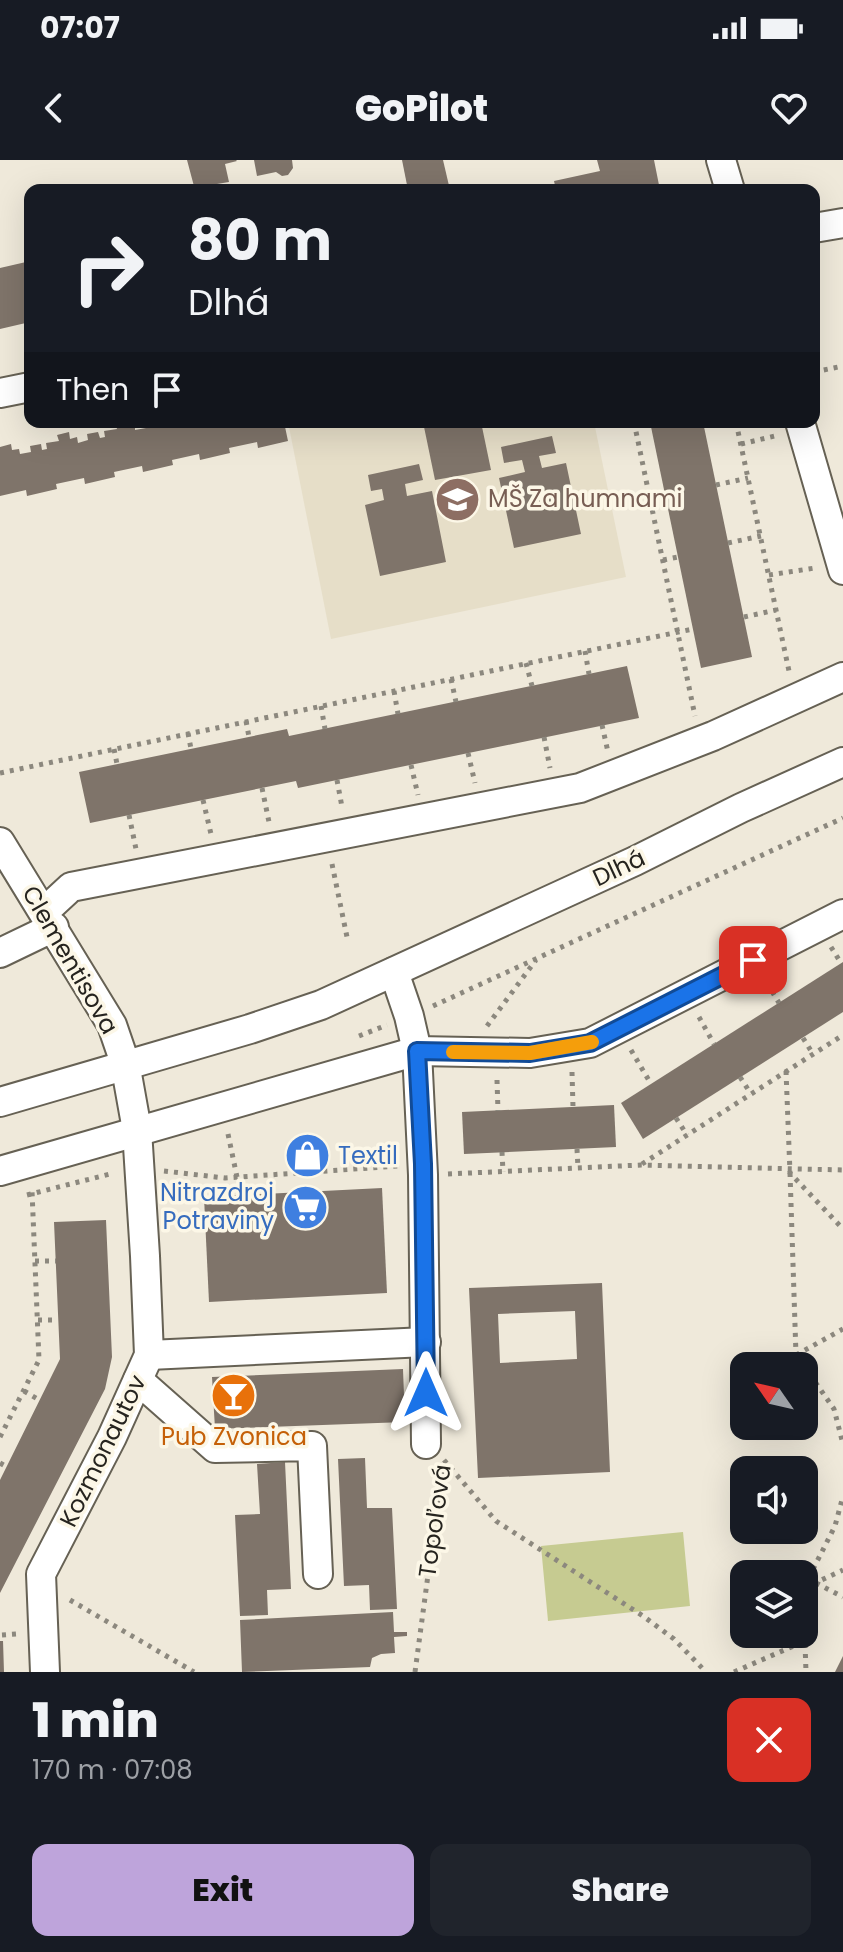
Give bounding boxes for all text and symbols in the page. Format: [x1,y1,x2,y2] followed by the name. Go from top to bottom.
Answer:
[40,6,120,49] text: 07:07
[355,83,488,134] text: GoPilot
[32,86,76,130] icon: back
[767,86,811,130] icon: heart
[188,201,332,280] text: 80 m
[56,216,160,320] icon: right
[188,277,270,328] text: Dlhá
[56,368,129,411] text: Then
[145,368,189,412] icon: arrive
[433,475,481,523] school or university icon: MŠ Za humnami
[488,482,682,515] place label: MŠ Za humnami
[587,841,650,894] street label: Dlhá
[15,879,126,1040] street label: Clementisova
[719,926,787,994] pin
[731,938,775,982] icon: arrive
[283,1132,331,1180] shop icon: Textil
[338,1139,398,1172] place label: Textil
[160,1176,274,1237] place label: Nitrazdroj Potraviny
[281,1183,329,1231] supermarket icon: Nitrazdroj Potraviny
[384,1351,468,1435] position arrow
[730,1352,818,1440] north arrow
[730,1352,818,1648] map controls
[52,1369,154,1532] street label: Kozmonautov
[210,1371,258,1419] bar icon: Pub Zvonica
[161,1420,307,1453] place label: Pub Zvonica
[730,1456,818,1544] button: sound
[410,1462,459,1580] street label: Topoľová
[730,1560,818,1648] button: layers
[32,1687,159,1754] text: 1 min
[727,1698,811,1782] button: close
[32,1752,193,1788] text: 170 m · 07:08
[32,1844,414,1936] button: Exit
[430,1844,811,1936] button: Share

